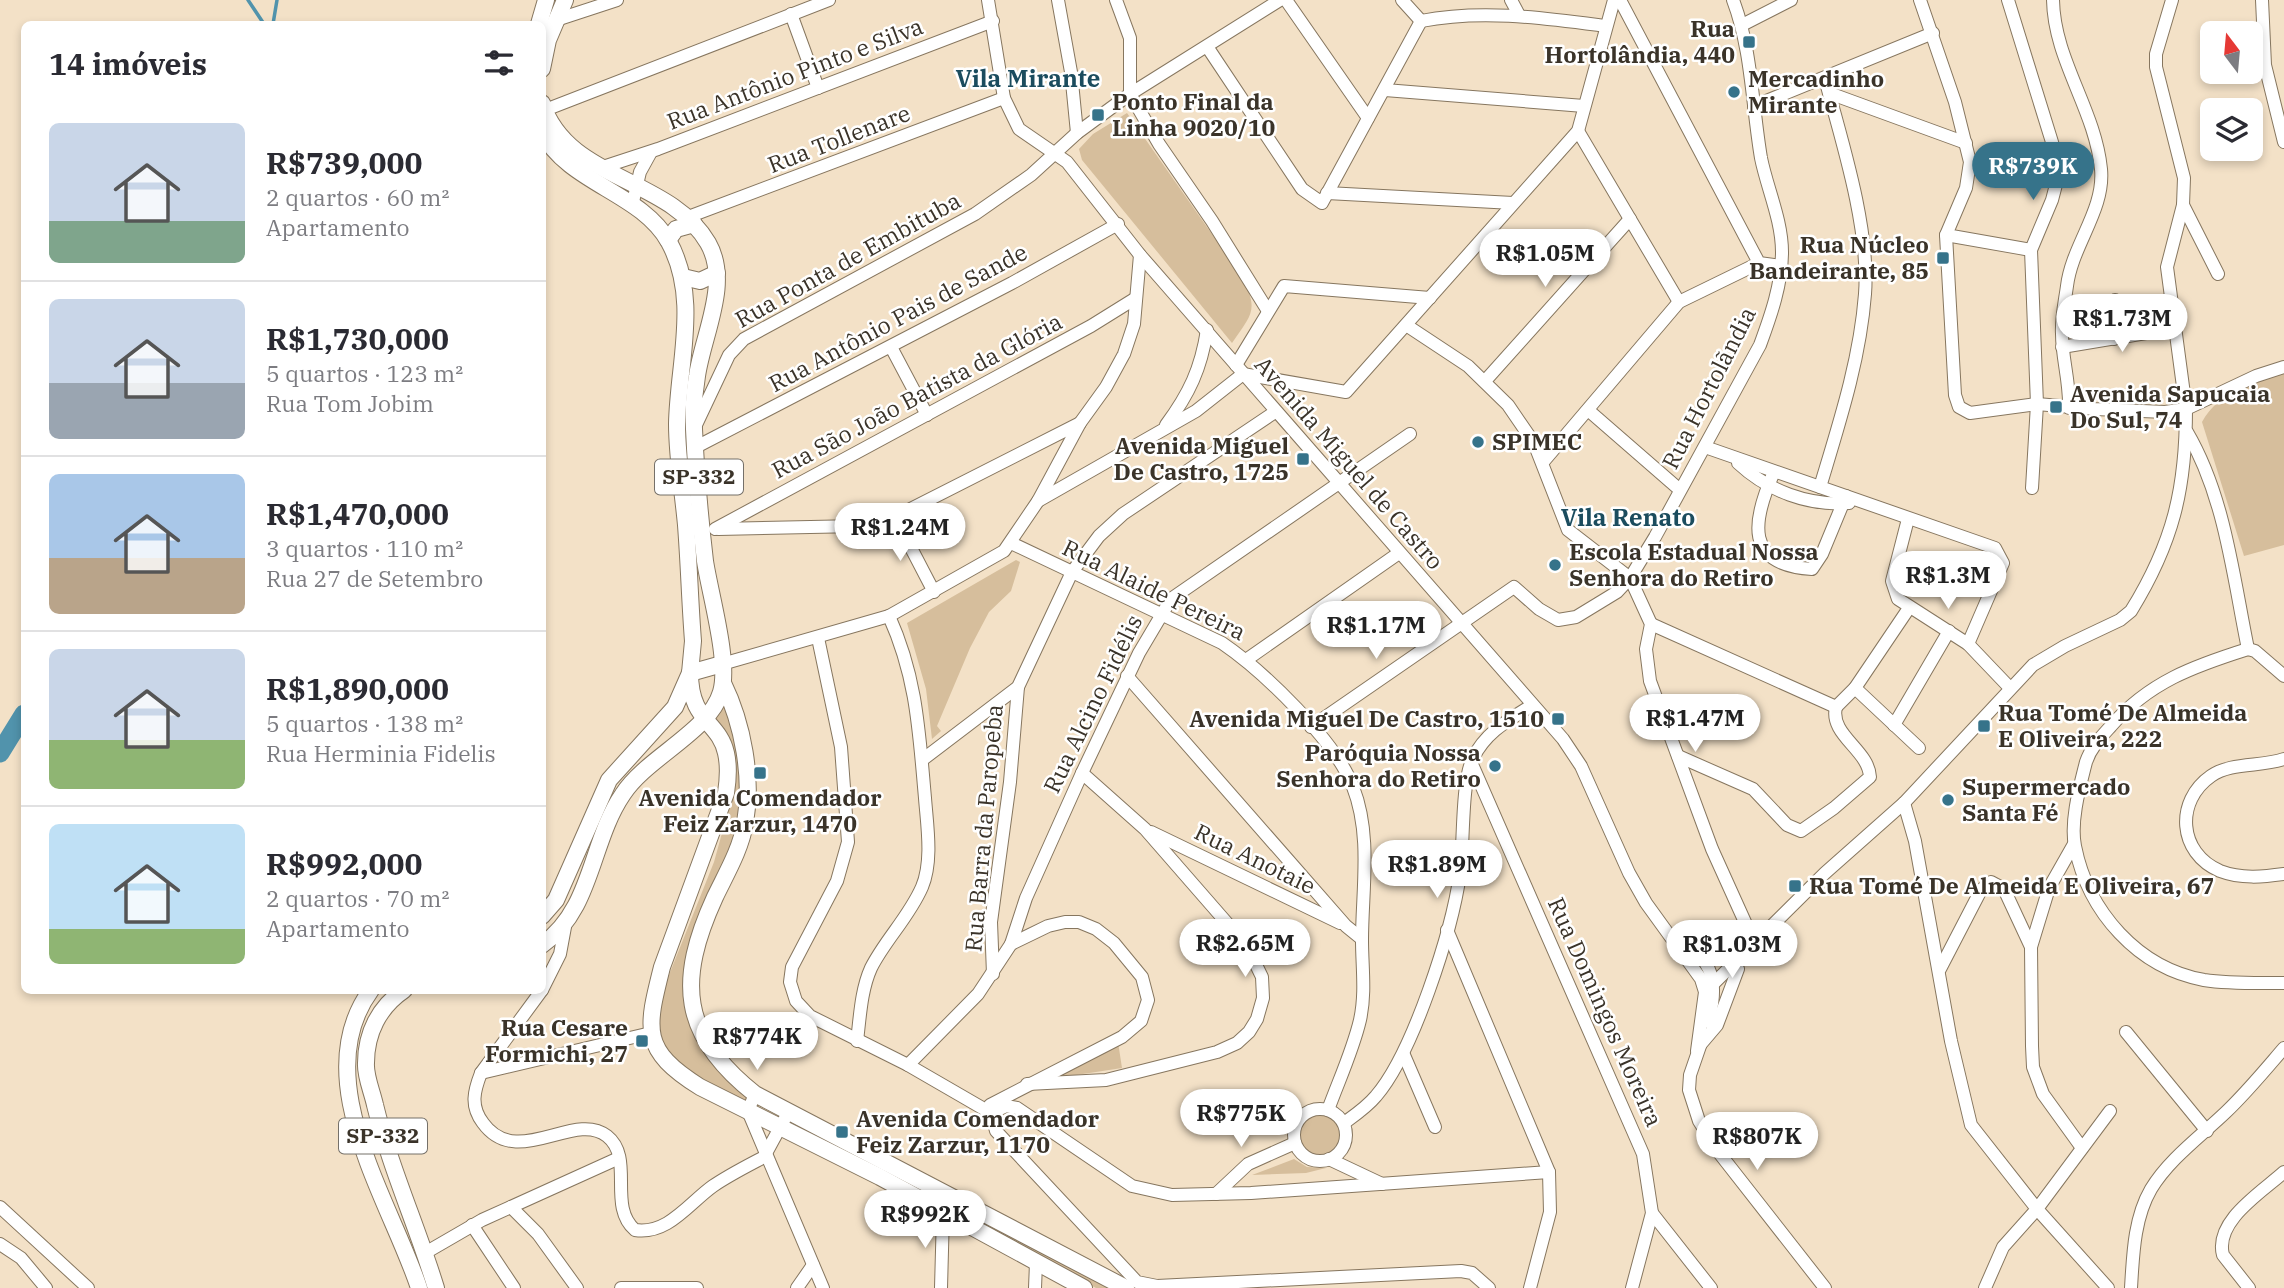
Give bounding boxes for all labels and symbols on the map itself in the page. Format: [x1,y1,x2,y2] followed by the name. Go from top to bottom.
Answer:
[662,10,927,136] street label: Rua Antônio Pinto e Silva
[1545,13,1735,69] place label: Rua Hortolândia, 440
[2200,21,2263,84] north arrow
[1741,34,1757,50] marker: Rua Hortolândia, 440
[956,62,1100,94] district label: Vila Mirante
[1748,63,1884,119] place label: Mercadinho Mirante
[1726,84,1742,100] marker: Mercadinho Mirante
[1112,86,1275,142] place label: Ponto Final da Linha 9020/10
[763,97,914,179] street label: Rua Tollenare
[1090,107,1106,123] marker: Ponto Final da Linha 9020/10
[1976,142,2090,202] pin: R$739K
[729,185,966,334] street label: Rua Ponta de Embituba
[1749,229,1929,285] place label: Rua Núcleo Bandeirante, 85
[1480,230,1610,289] pin: R$1.05M
[763,236,1032,398] street label: Rua Antônio Pais de Sande
[1935,250,1951,266] marker: Rua Núcleo Bandeirante, 85
[2057,294,2187,354] pin: R$1.73M
[1654,301,1762,474] street label: Rua Hortolãndia
[766,306,1067,485] street label: Rua São João Batista da Glória
[1249,349,1451,575] street label: Avenida Miguel de Castro
[2070,378,2270,434] place label: Avenida Sapucaia Do Sul, 74
[2048,399,2064,415] marker: Avenida Sapucaia Do Sul, 74
[1492,426,1582,456] place label: SPIMEC
[1114,430,1289,486] place label: Avenida Miguel De Castro, 1725
[1470,434,1486,450] marker: SPIMEC
[1295,451,1311,467] marker: Avenida Miguel De Castro, 1725
[655,460,743,494] road number: SP-332
[1561,501,1695,533] district label: Vila Renato
[835,504,965,563] pin: R$1.24M
[1058,532,1251,646] street label: Rua Alaide Pereira
[1569,536,1819,592] place label: Escola Estadual Nossa Senhora do Retiro
[1891,552,2005,611] pin: R$1.3M
[1547,557,1563,573] marker: Escola Estadual Nossa Senhora do Retiro
[1311,602,1441,661] pin: R$1.17M
[1036,609,1148,798] street label: Rua Alcino Fidélis
[1630,694,1760,754] pin: R$1.47M
[1998,697,2247,753] place label: Rua Tomé De Almeida E Oliveira, 222
[957,703,1009,953] street label: Rua Barra da Paropeba
[1189,703,1544,733] place label: Avenida Miguel De Castro, 1510
[1550,711,1566,727] marker: Avenida Miguel De Castro, 1510
[1976,718,1992,734] marker: Rua Tomé De Almeida E Oliveira, 222
[1276,737,1481,793] place label: Paróquia Nossa Senhora do Retiro
[1487,758,1503,774] marker: Paróquia Nossa Senhora do Retiro
[752,765,768,781] marker: Avenida Comendador Feiz Zarzur, 1470
[1962,771,2130,827] place label: Supermercado Santa Fé
[639,782,882,838] place label: Avenida Comendador Feiz Zarzur, 1470
[1940,792,1956,808] marker: Supermercado Santa Fé
[1190,816,1321,900] street label: Rua Anotaie
[1372,841,1502,900] pin: R$1.89M
[1809,870,2214,900] place label: Rua Tomé De Almeida E Oliveira, 67
[1787,878,1803,894] marker: Rua Tomé De Almeida E Oliveira, 67
[1542,892,1670,1131] street label: Rua Domingos Moreira
[1180,920,1310,979] pin: R$2.65M
[1667,920,1797,980] pin: R$1.03M
[485,1012,628,1068] place label: Rua Cesare Formichi, 27
[700,1012,814,1072] pin: R$774K
[634,1033,650,1049] marker: Rua Cesare Formichi, 27
[1184,1090,1298,1149] pin: R$775K
[856,1103,1100,1159] place label: Avenida Comendador Feiz Zarzur, 1170
[1700,1112,1814,1172] pin: R$807K
[339,1118,427,1154] road number: SP-332
[834,1124,850,1140] marker: Avenida Comendador Feiz Zarzur, 1170
[868,1190,982,1250] pin: R$992K

